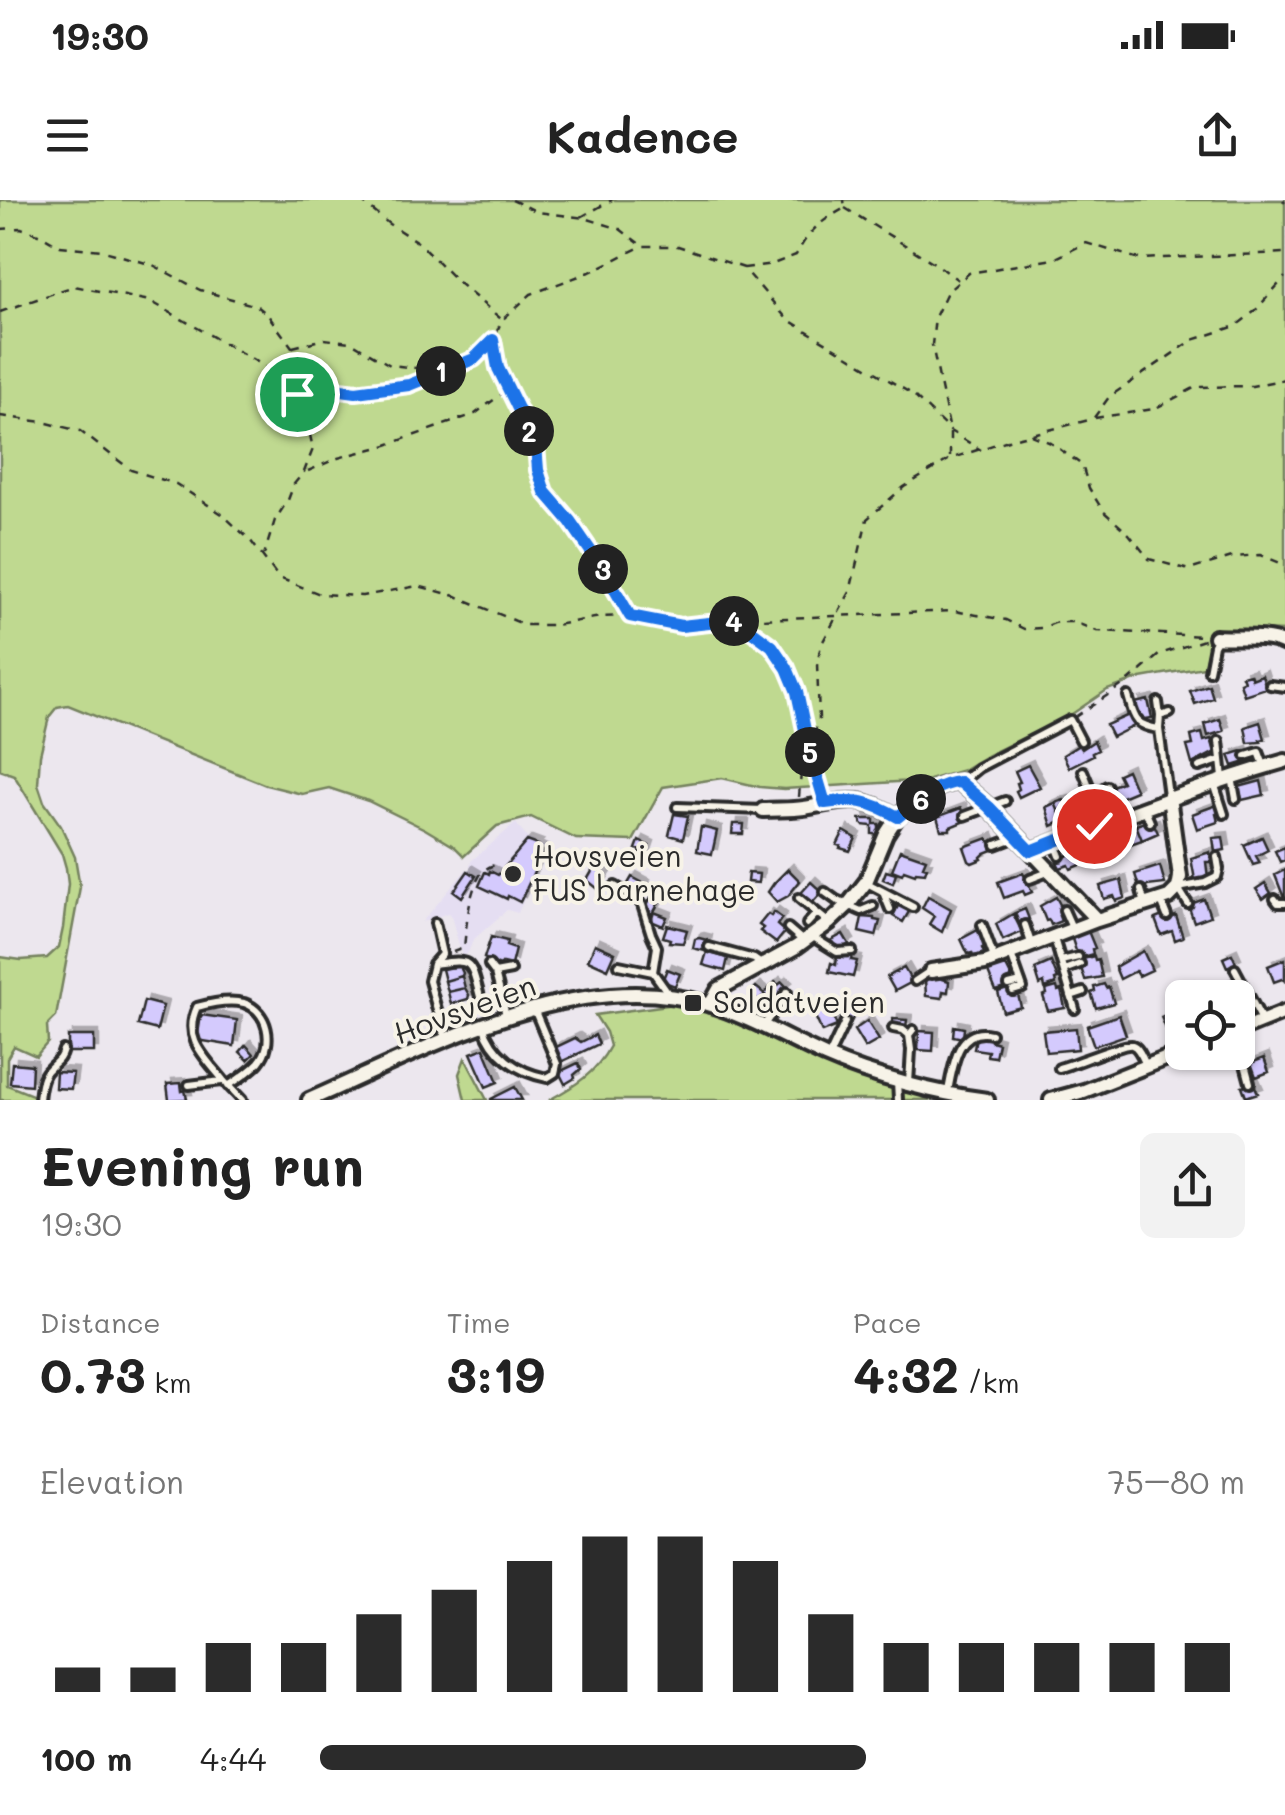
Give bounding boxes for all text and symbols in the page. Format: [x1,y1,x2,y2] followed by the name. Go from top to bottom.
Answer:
[50,10,149,60] text: 19:30
[546,106,739,164] text: Kadence
[40,108,95,163] icon: menu
[1190,108,1245,163] icon: share
[416,346,466,396] pin: 1
[255,352,340,437] pin
[435,353,447,389] text: 1
[270,367,325,422] icon: arrive
[504,406,554,456] pin: 2
[521,413,537,449] text: 2
[578,544,628,594] pin: 3
[595,551,611,587] text: 3
[709,596,759,646] pin: 4
[725,603,743,639] text: 4
[785,727,835,777] pin: 5
[802,734,818,770] text: 5
[896,774,946,824] pin: 6
[913,781,929,817] text: 6
[1052,784,1137,869] pin
[1067,799,1122,854] icon: check
[533,835,756,909] place label: Hovsveien FUS barnehage
[502,863,524,885] marker: Hovsveien FUS barnehage
[388,964,541,1052] street label: Hovsveien
[1165,980,1255,1070] map controls
[1165,980,1255,1070] button: locate
[713,981,885,1021] place label: Soldatveien
[682,992,704,1014] marker: Soldatveien
[40,1128,364,1200] text: Evening run
[1140,1133,1245,1238] button: share
[40,1202,122,1244] text: 19:30
[40,1304,161,1340] text: Distance
[447,1304,510,1340] text: Time
[853,1304,922,1340] text: Pace
[40,1340,145,1406] text: 0.73
[447,1340,545,1406] text: 3:19
[853,1340,959,1406] text: 4:32
[145,1364,192,1400] text: km
[959,1364,1020,1400] text: /km
[40,1460,184,1502] text: Elevation
[1107,1460,1245,1502] text: 75–80 m
[40,1737,132,1779] text: 100 m
[200,1737,266,1779] text: 4:44

